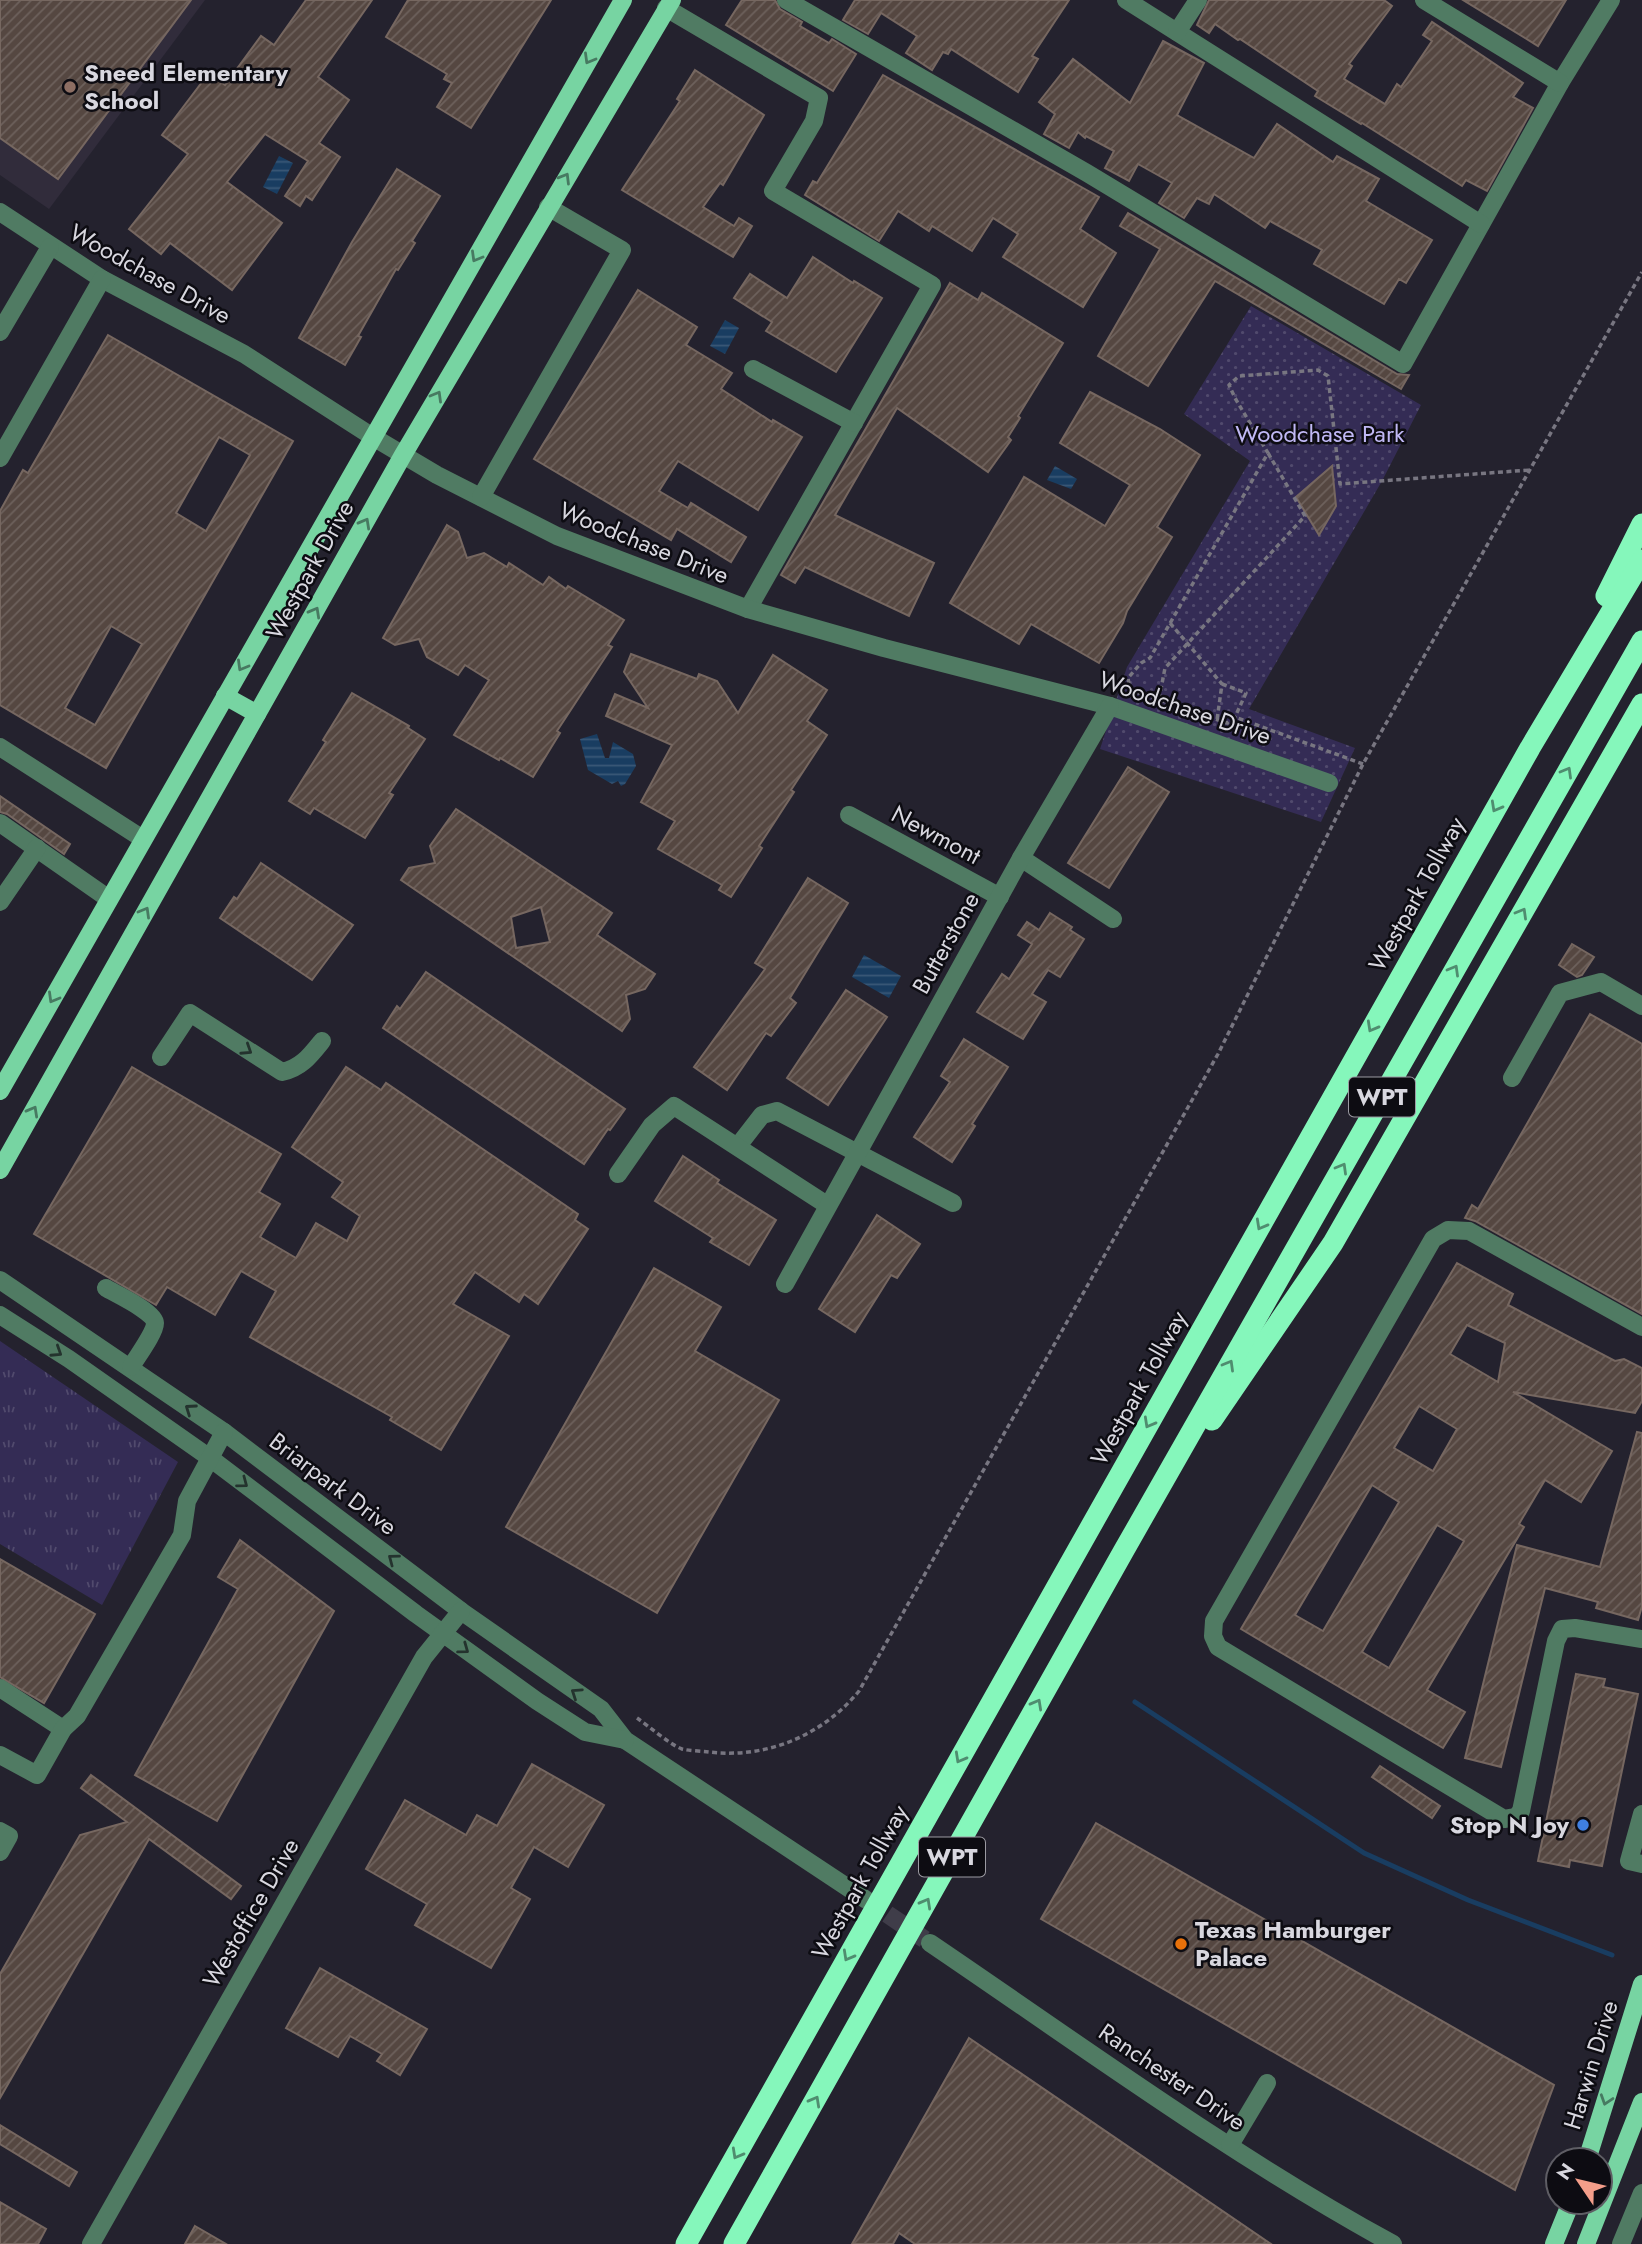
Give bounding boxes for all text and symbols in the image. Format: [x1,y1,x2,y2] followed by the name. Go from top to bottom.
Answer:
[584,52,597,65] one-way arrow
[84,55,288,118] place label: Sneed Elementary School
[62,79,78,95] marker: Sneed Elementary School
[557,173,570,186] one-way arrow
[63,215,237,332] street label: Woodchase Drive
[471,249,484,262] one-way arrow
[429,390,442,403] one-way arrow
[1235,416,1405,451] park label: Woodchase Park
[554,493,734,592] street label: Woodchase Drive
[257,494,362,646] street label: Westpark Drive
[357,518,370,530] one-way arrow
[306,607,319,620] one-way arrow
[237,659,250,672] one-way arrow
[1094,662,1276,753] street label: Woodchase Drive
[1559,767,1572,780] one-way arrow
[885,796,988,873] street label: Newmont
[1491,800,1504,813] one-way arrow
[1360,810,1474,977] street label: Westpark Tollway
[903,885,988,1000] street label: Butterstone
[137,907,150,920] one-way arrow
[1514,908,1527,920] one-way arrow
[1446,965,1459,978] one-way arrow
[48,991,61,1003] one-way arrow
[1367,1019,1380,1032] one-way arrow
[239,1041,252,1054] one-way arrow
[1349,1078,1415,1116] road number: WPT
[25,1105,38,1118] one-way arrow
[1334,1162,1347,1175] one-way arrow
[1256,1218,1269,1230] one-way arrow
[1082,1304,1196,1471] street label: Westpark Tollway
[50,1343,63,1356] one-way arrow
[1221,1360,1234,1373] one-way arrow
[185,1405,198,1417] one-way arrow
[1144,1416,1157,1428] one-way arrow
[262,1424,405,1543] street label: Briarpark Drive
[235,1474,248,1487] one-way arrow
[388,1555,400,1567] one-way arrow
[456,1641,469,1653] one-way arrow
[571,1688,584,1701] one-way arrow
[1029,1699,1042,1712] one-way arrow
[955,1751,968,1763] one-way arrow
[803,1798,917,1965] street label: Westpark Tollway
[1450,1807,1569,1842] place label: Stop N Joy
[1575,1817,1591,1833] marker: Stop N Joy
[194,1832,307,1994] street label: Westoffice Drive
[919,1838,985,1876] road number: WPT
[918,1897,931,1910] one-way arrow
[1195,1912,1391,1975] place label: Texas Hamburger Palace
[1173,1936,1189,1952] marker: Texas Hamburger Palace
[843,1949,856,1961] one-way arrow
[1554,1996,1627,2134] street label: Harwin Drive
[1092,2014,1253,2139] street label: Ranchester Drive
[1600,2094,1615,2106] one-way arrow
[807,2096,820,2109] one-way arrow
[1544,2146,1614,2216] north arrow
[732,2147,745,2160] one-way arrow
[1550,2158,1581,2185] text: N

